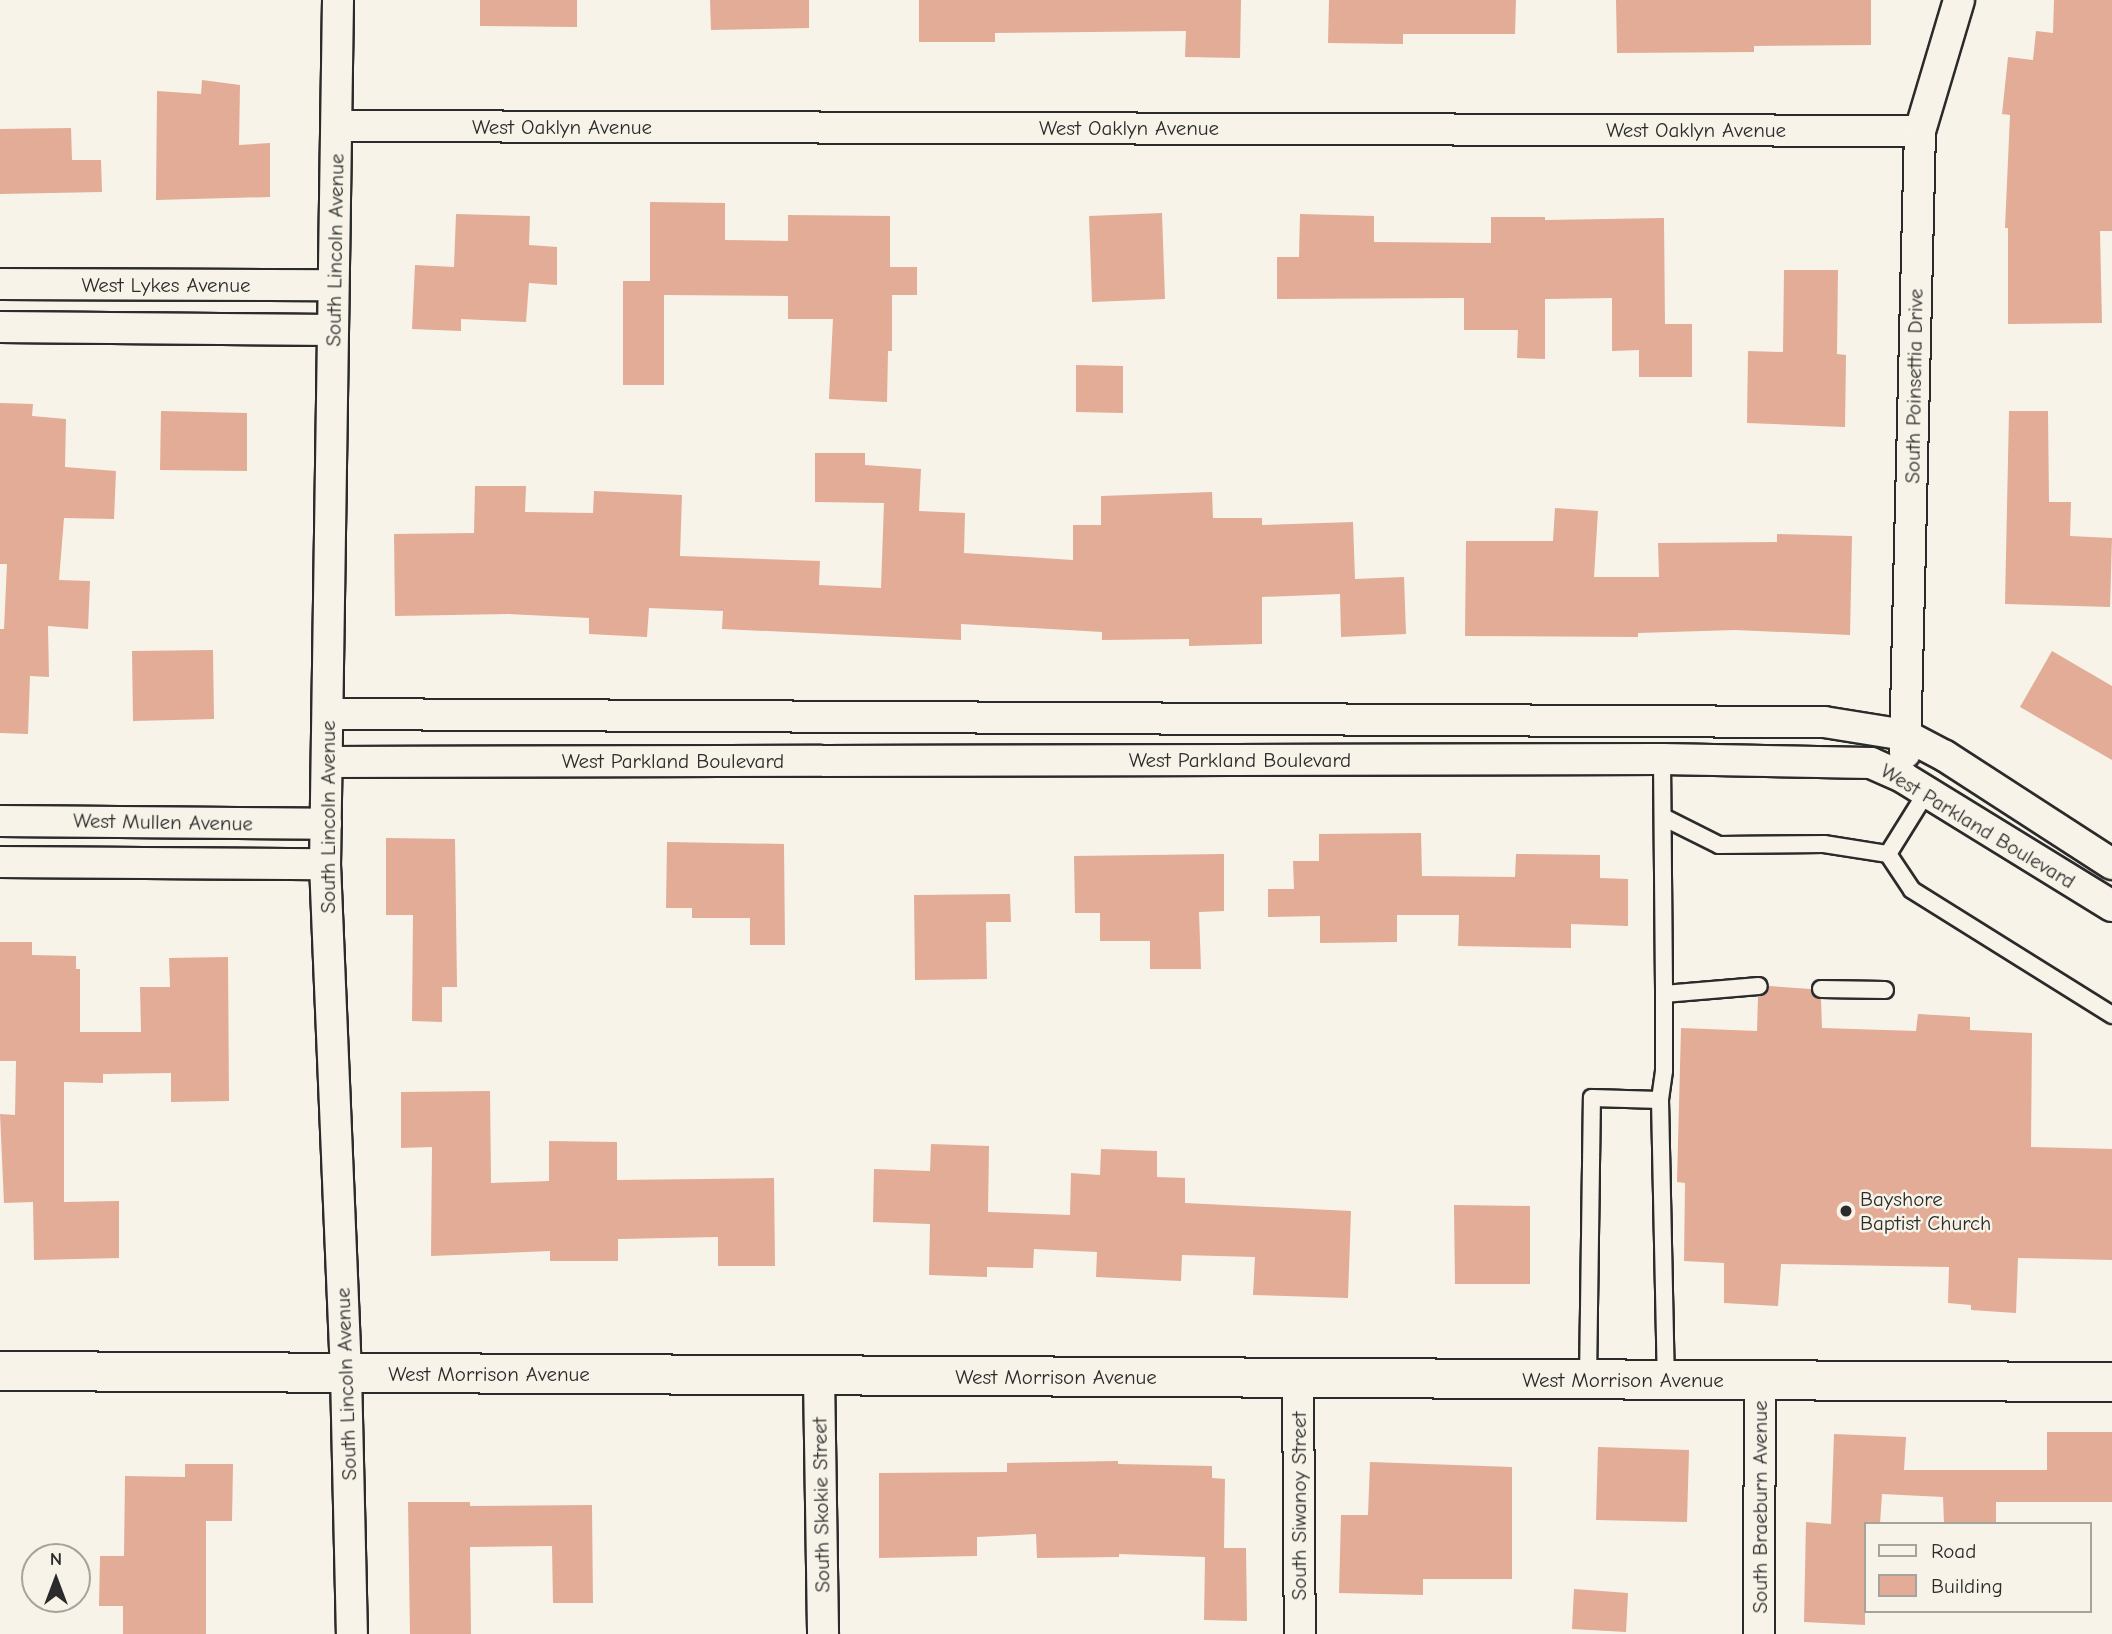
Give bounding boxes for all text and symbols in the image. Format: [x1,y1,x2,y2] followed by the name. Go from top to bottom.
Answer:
[472,114,652,140] street label: West Oaklyn Avenue
[1039,115,1219,141] street label: West Oaklyn Avenue
[1606,117,1786,143] street label: West Oaklyn Avenue
[321,153,349,347] street label: South Lincoln Avenue
[82,272,250,298] street label: West Lykes Avenue
[1900,288,1928,484] street label: South Poinsettia Drive
[315,721,341,913] street label: South Lincoln Avenue
[1129,747,1351,773] street label: West Parkland Boulevard
[562,748,784,774] street label: West Parkland Boulevard
[1876,758,2080,894] street label: West Parkland Boulevard
[73,808,253,836] street label: West Mullen Avenue
[1860,1186,1991,1236] place label: Bayshore Baptist Church
[1838,1203,1854,1219] marker: Bayshore Baptist Church
[330,1287,362,1481] street label: South Lincoln Avenue
[388,1361,590,1387] street label: West Morrison Avenue
[955,1364,1157,1390] street label: West Morrison Avenue
[1522,1367,1724,1393] street label: West Morrison Avenue
[1747,1401,1773,1613] street label: South Braeburn Avenue
[1286,1412,1312,1600] street label: South Siwanoy Street
[807,1417,835,1593] street label: South Skokie Street
[1864,1522,2091,1613] legend
[1931,1539,1976,1563] text: Road
[21,1543,91,1613] north arrow
[50,1548,62,1570] text: N
[1931,1574,2003,1598] text: Building

